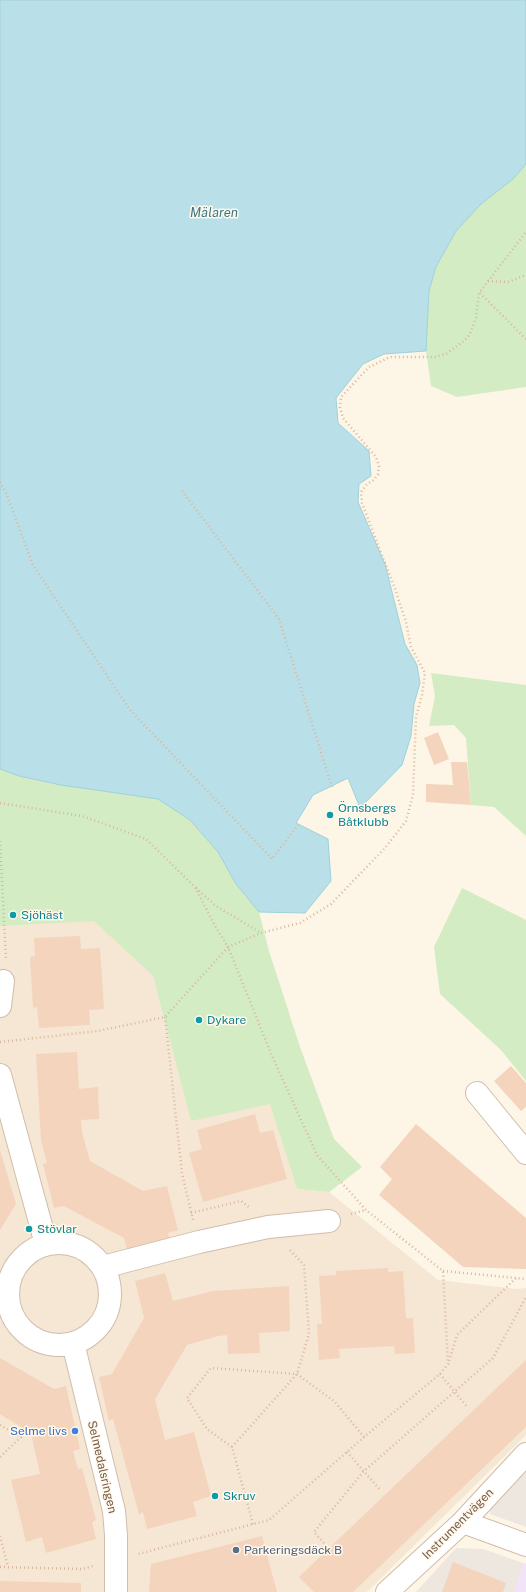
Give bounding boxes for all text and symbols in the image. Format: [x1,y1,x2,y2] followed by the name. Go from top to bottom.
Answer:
[190,205,238,221] water label: Mälaren
[338,801,396,829] place label: Örnsbergs Båtklubb
[325,810,335,820] marker: Örnsbergs Båtklubb
[21,908,63,922] place label: Sjöhäst
[8,910,18,920] marker: Sjöhäst
[207,1013,246,1027] place label: Dykare
[194,1015,204,1025] marker: Dykare
[37,1222,77,1236] place label: Stövlar
[24,1224,34,1234] marker: Stövlar
[84,1419,120,1515] street label: Selmedalsringen
[10,1424,67,1438] place label: Selme livs
[70,1426,80,1436] marker: Selme livs
[419,1485,497,1563] street label: Instrumentvägen
[223,1489,255,1503] place label: Skruv
[210,1491,220,1501] marker: Skruv
[244,1543,342,1557] place label: Parkeringsdäck B
[231,1545,241,1555] marker: Parkeringsdäck B

